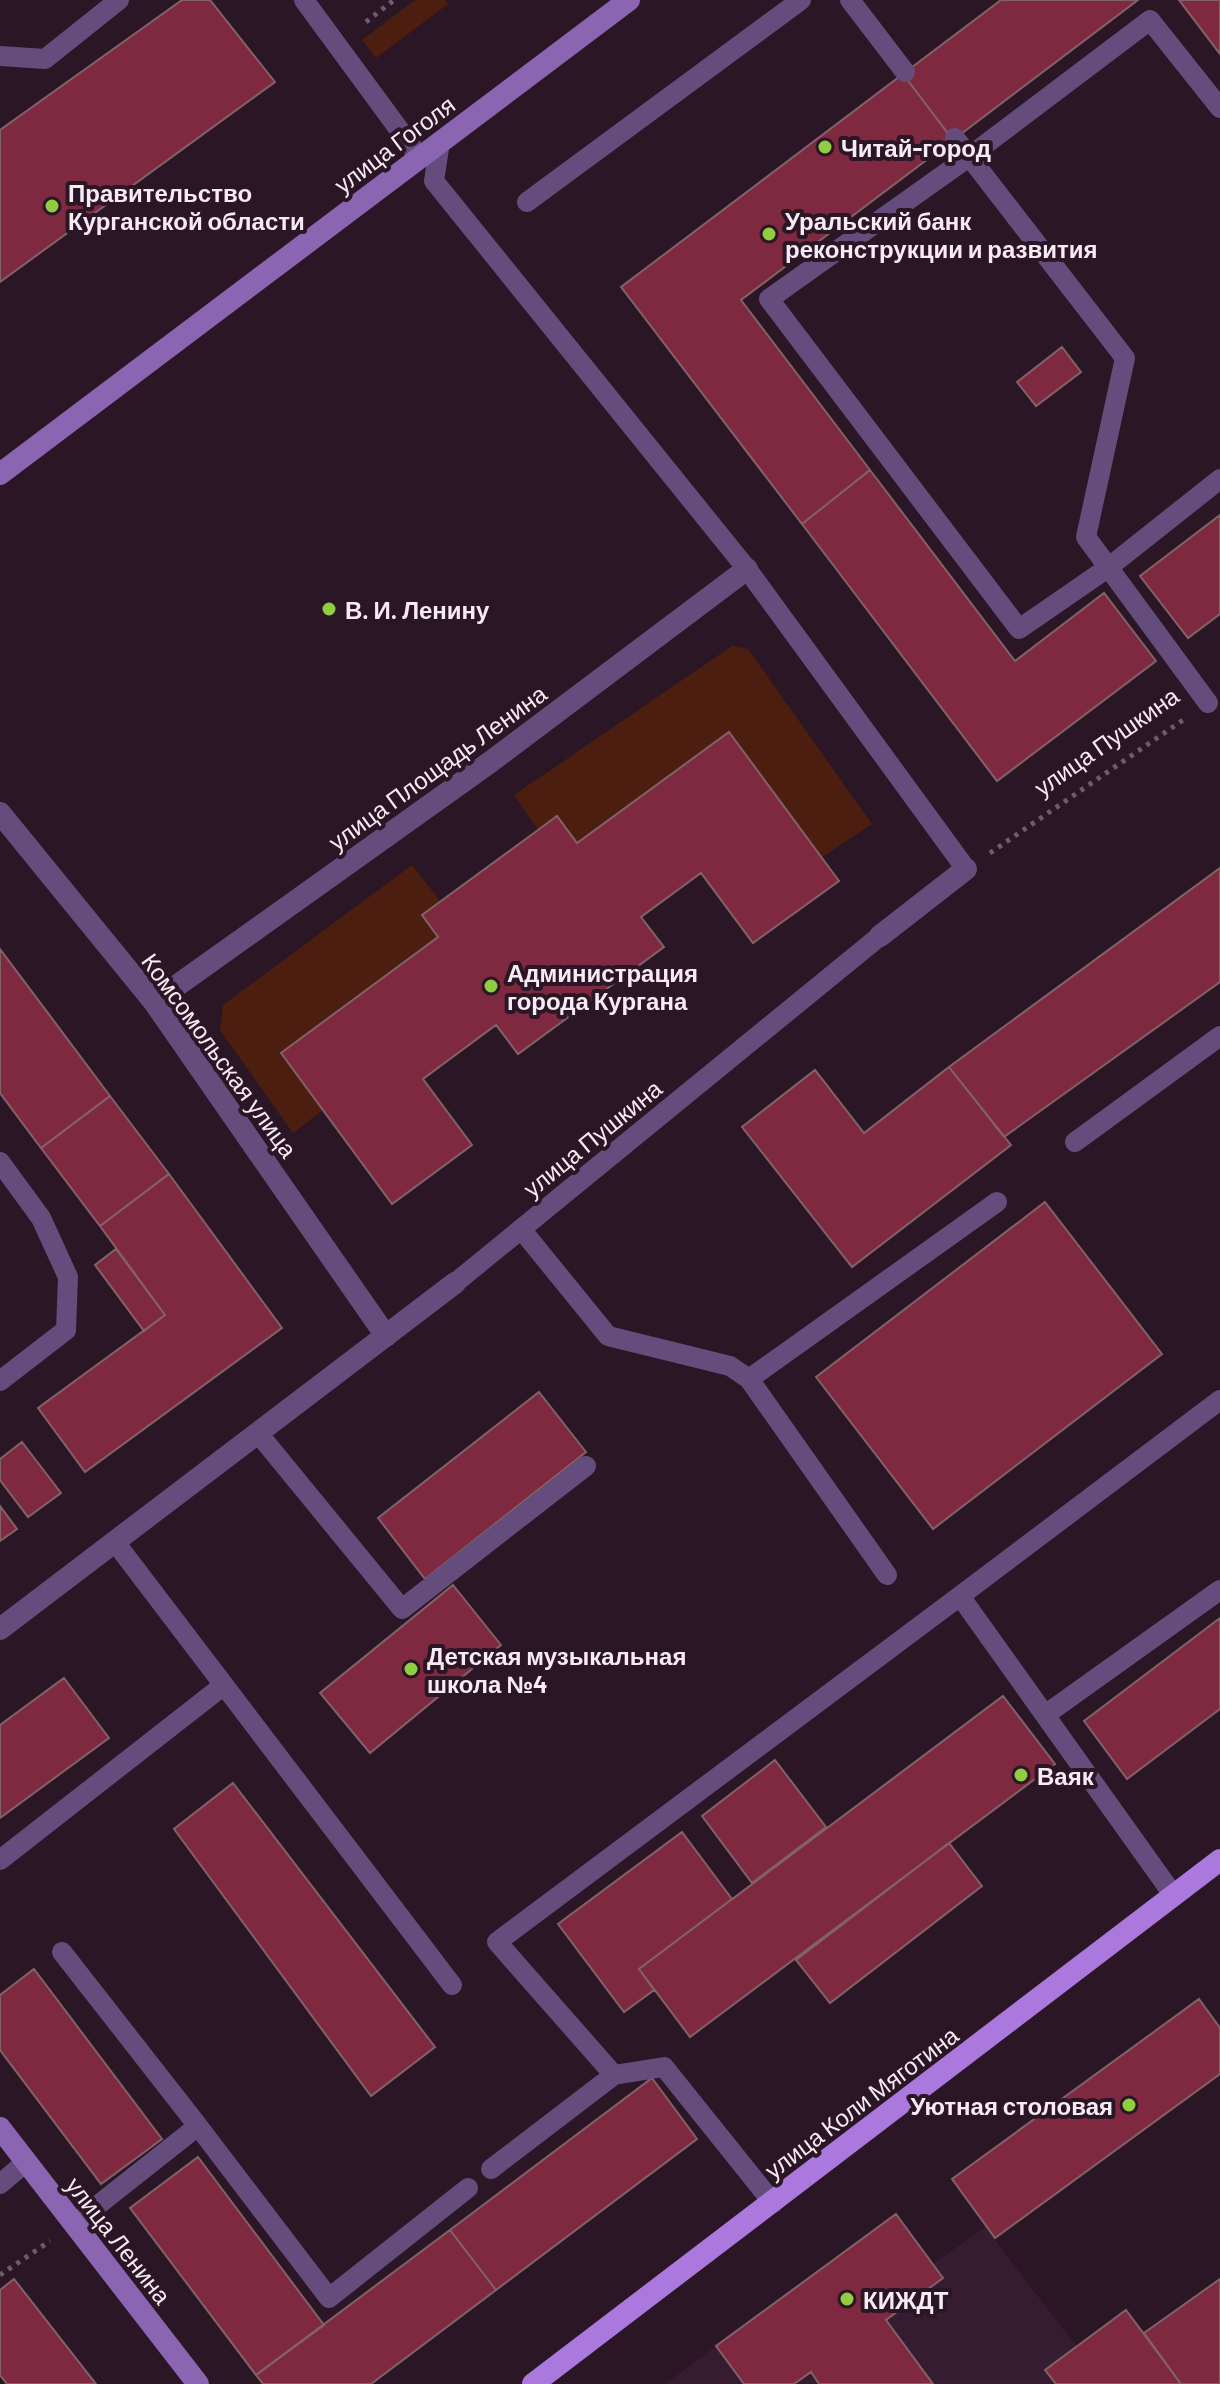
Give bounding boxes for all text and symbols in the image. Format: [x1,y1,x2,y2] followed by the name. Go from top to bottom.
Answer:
[328,89,460,199] street label: улица Гоголя
[841,133,991,162] place label: Читай-город
[816,138,834,156] marker: Читай-город
[68,178,305,235] place label: Правительство Курганской области
[43,197,61,215] marker: Правительство Курганской области
[785,206,1098,263] place label: Уральский банк реконструкции и развития
[760,225,778,243] marker: Уральский банк реконструкции и развития
[345,595,490,624] place label: В. И. Ленину
[320,600,338,618] marker: В. И. Ленину
[322,678,552,856] street label: улица Площадь Ленина
[1028,680,1184,802] street label: улица Пушкина
[136,947,304,1163] street label: Комсомольская улица
[507,958,698,1015] place label: Администрация города Кургана
[482,977,500,995] marker: Администрация города Кургана
[517,1073,668,1203] street label: улица Пушкина
[427,1641,686,1698] place label: Детская музыкальная школа №4
[402,1660,420,1678] marker: Детская музыкальная школа №4
[1037,1761,1095,1790] place label: Ваяк
[1012,1766,1030,1784] marker: Ваяк
[759,2019,964,2184] street label: улица Коли Мяготина
[910,2091,1113,2120] place label: Уютная столовая
[1120,2096,1138,2114] marker: Уютная столовая
[60,2171,178,2310] street label: улица Ленина
[863,2285,949,2314] place label: КИЖДТ
[838,2290,856,2308] marker: КИЖДТ

